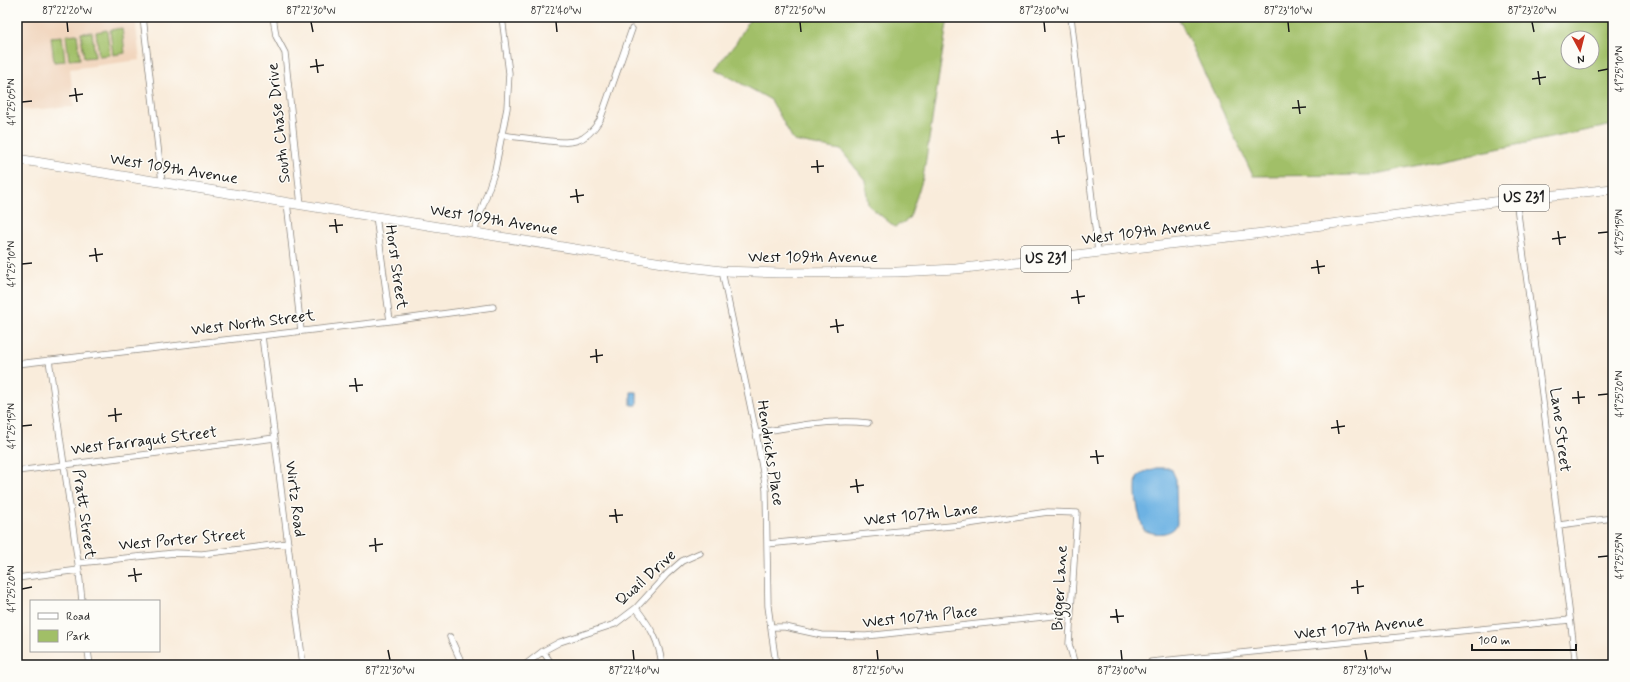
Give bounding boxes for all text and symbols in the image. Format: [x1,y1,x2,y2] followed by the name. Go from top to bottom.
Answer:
[42,4,92,18] text: 87°22'20"W
[286,4,336,18] text: 87°22'30"W
[531,4,581,18] text: 87°22'40"W
[775,4,825,18] text: 87°22'50"W
[1019,4,1069,18] text: 87°23'00"W
[1264,4,1312,18] text: 87°23'10"W
[1508,4,1556,18] text: 87°23'20"W
[1560,30,1600,70] north arrow
[1613,45,1627,92] text: 41°25'10"N
[1577,52,1586,66] text: N
[262,62,296,184] street label: South Chase Drive
[5,78,19,126] text: 41°25'05"N
[108,148,240,190] street label: West 109th Avenue
[1499,185,1549,211] road number: US 231
[428,199,560,241] street label: West 109th Avenue
[1613,209,1627,255] text: 41°25'15"N
[1080,214,1212,250] street label: West 109th Avenue
[380,223,412,311] street label: Horst Street
[5,240,19,287] text: 41°25'10"N
[1021,246,1071,272] road number: US 231
[748,247,878,268] street label: West 109th Avenue
[190,305,317,341] street label: West North Street
[1613,370,1627,417] text: 41°25'20"N
[1544,386,1576,474] street label: Lane Street
[751,399,789,507] street label: Hendricks Place
[5,403,19,449] text: 41°25'15"N
[70,422,219,460] street label: West Farragut Street
[280,460,310,538] street label: Wirtz Road
[67,468,101,561] street label: Pratt Street
[863,499,979,531] street label: West 107th Lane
[118,524,246,556] street label: West Porter Street
[1613,532,1627,579] text: 41°25'25"N
[1047,544,1074,631] street label: Bigger Lane
[611,545,681,611] street label: Quail Drive
[5,565,19,612] text: 41°25'20"N
[30,600,160,652] legend
[862,601,978,633] street label: West 107th Place
[66,609,90,625] text: Road
[1293,611,1425,645] street label: West 107th Avenue
[1472,626,1576,652] scale bar
[66,629,90,645] text: Park
[1478,633,1510,649] text: 100 m
[365,664,415,678] text: 87°22'30"W
[609,664,659,678] text: 87°22'40"W
[853,664,903,678] text: 87°22'50"W
[1097,664,1147,678] text: 87°23'00"W
[1343,664,1391,678] text: 87°23'10"W

